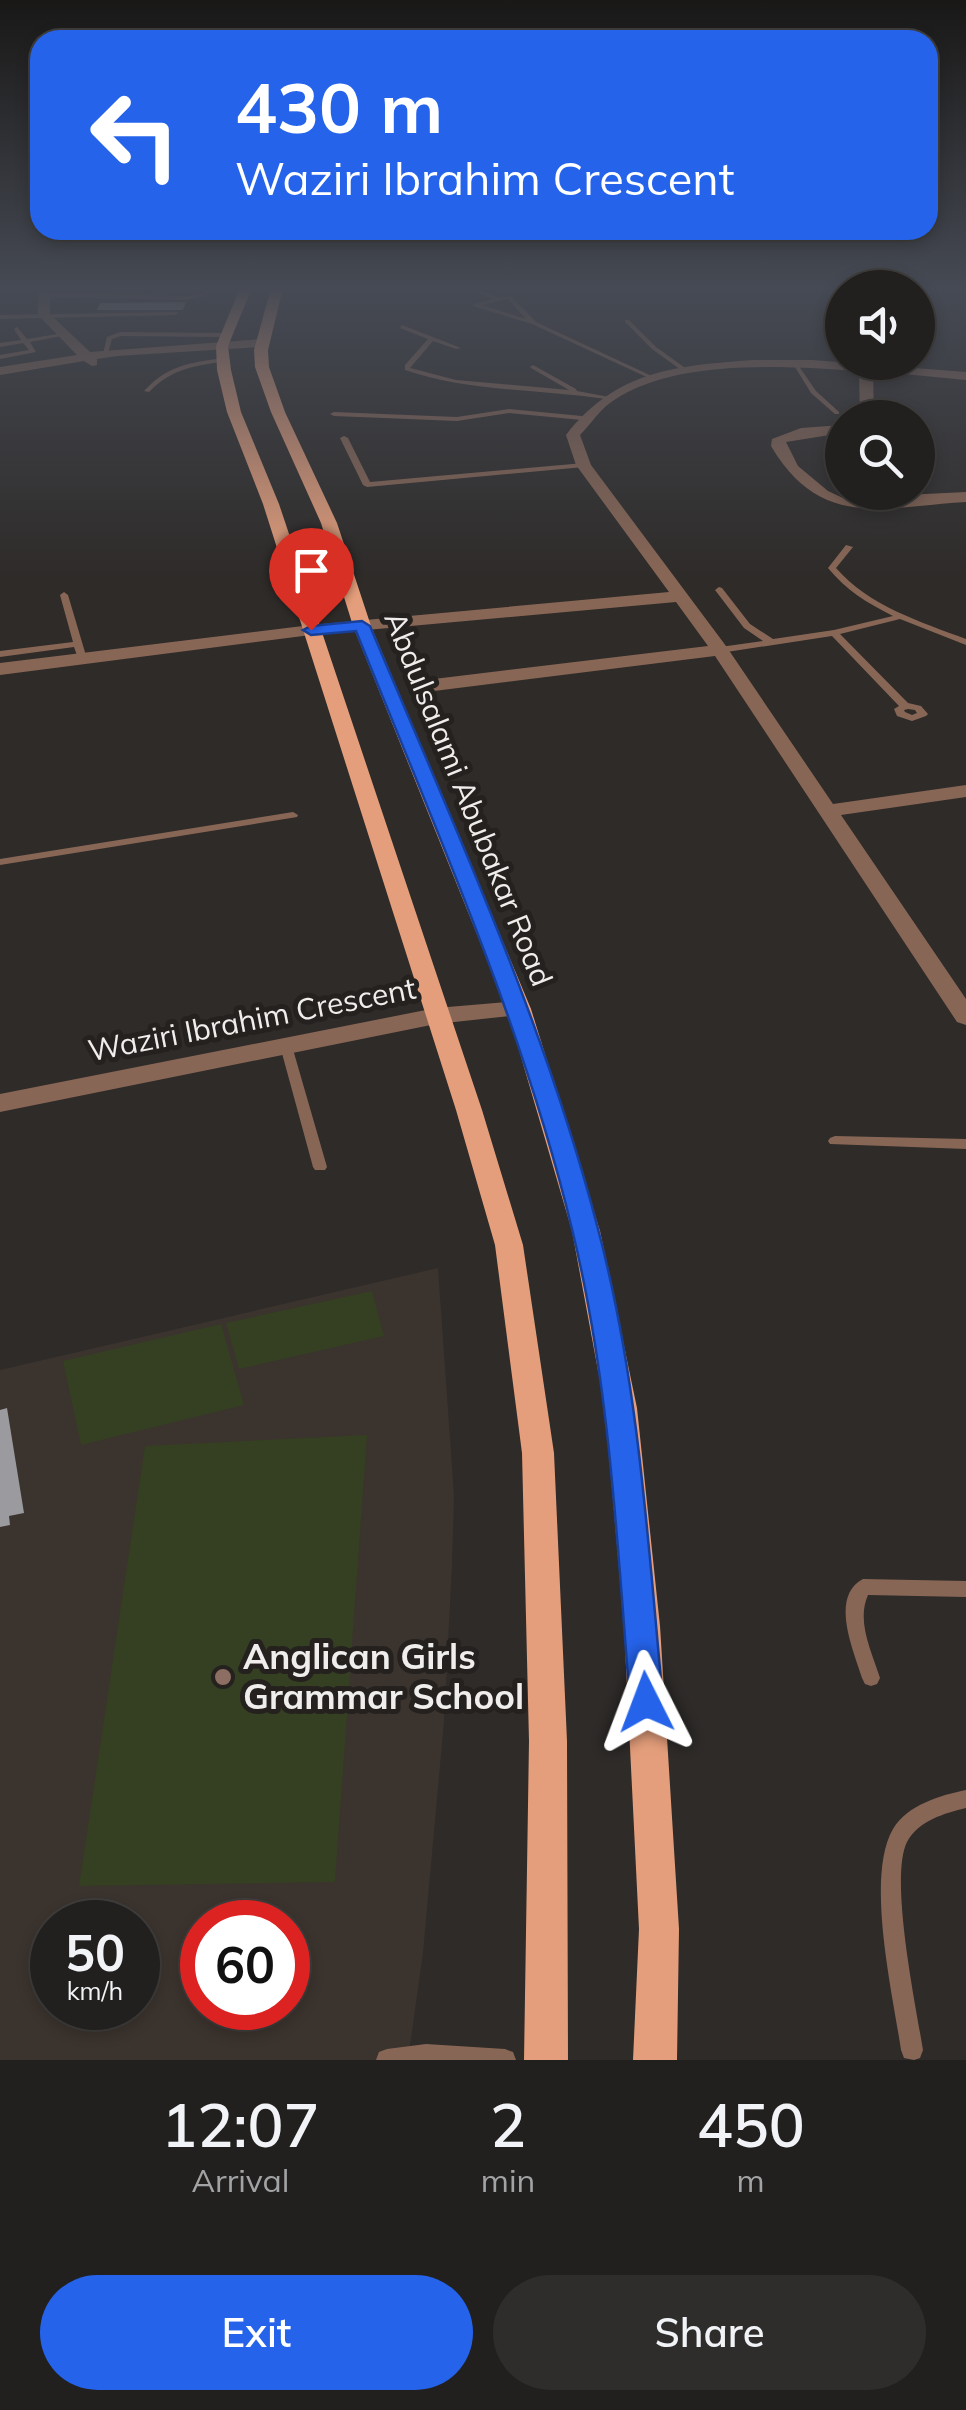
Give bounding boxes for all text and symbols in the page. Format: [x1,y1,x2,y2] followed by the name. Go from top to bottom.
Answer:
[235,63,443,151] text: 430 m
[70,70,200,200] icon: left
[235,150,734,206] text: Waziri Ibrahim Crescent
[825,270,935,510] map controls
[825,270,935,380] button: sound
[825,400,935,510] button: search
[269,528,354,631] pin
[284,543,339,598] icon: arrive
[376,606,562,992] street label: Abdulsalami Abubakar Road
[85,969,419,1069] street label: Waziri Ibrahim Crescent
[243,1634,524,1718] place label: Anglican Girls Grammar School
[594,1650,698,1754] position arrow
[212,1666,234,1688] marker: Anglican Girls Grammar School
[180,1900,310,2030] speed limit sign: 60
[65,1921,125,1984] text: 50
[67,1975,123,2006] text: km/h
[161,2087,320,2162] text: 12:07
[490,2087,526,2162] text: 2
[697,2087,805,2162] text: 450
[192,2160,289,2200] text: Arrival
[481,2160,535,2200] text: min
[737,2160,765,2200] text: m
[40,2275,473,2390] button: Exit
[493,2275,926,2390] button: Share

